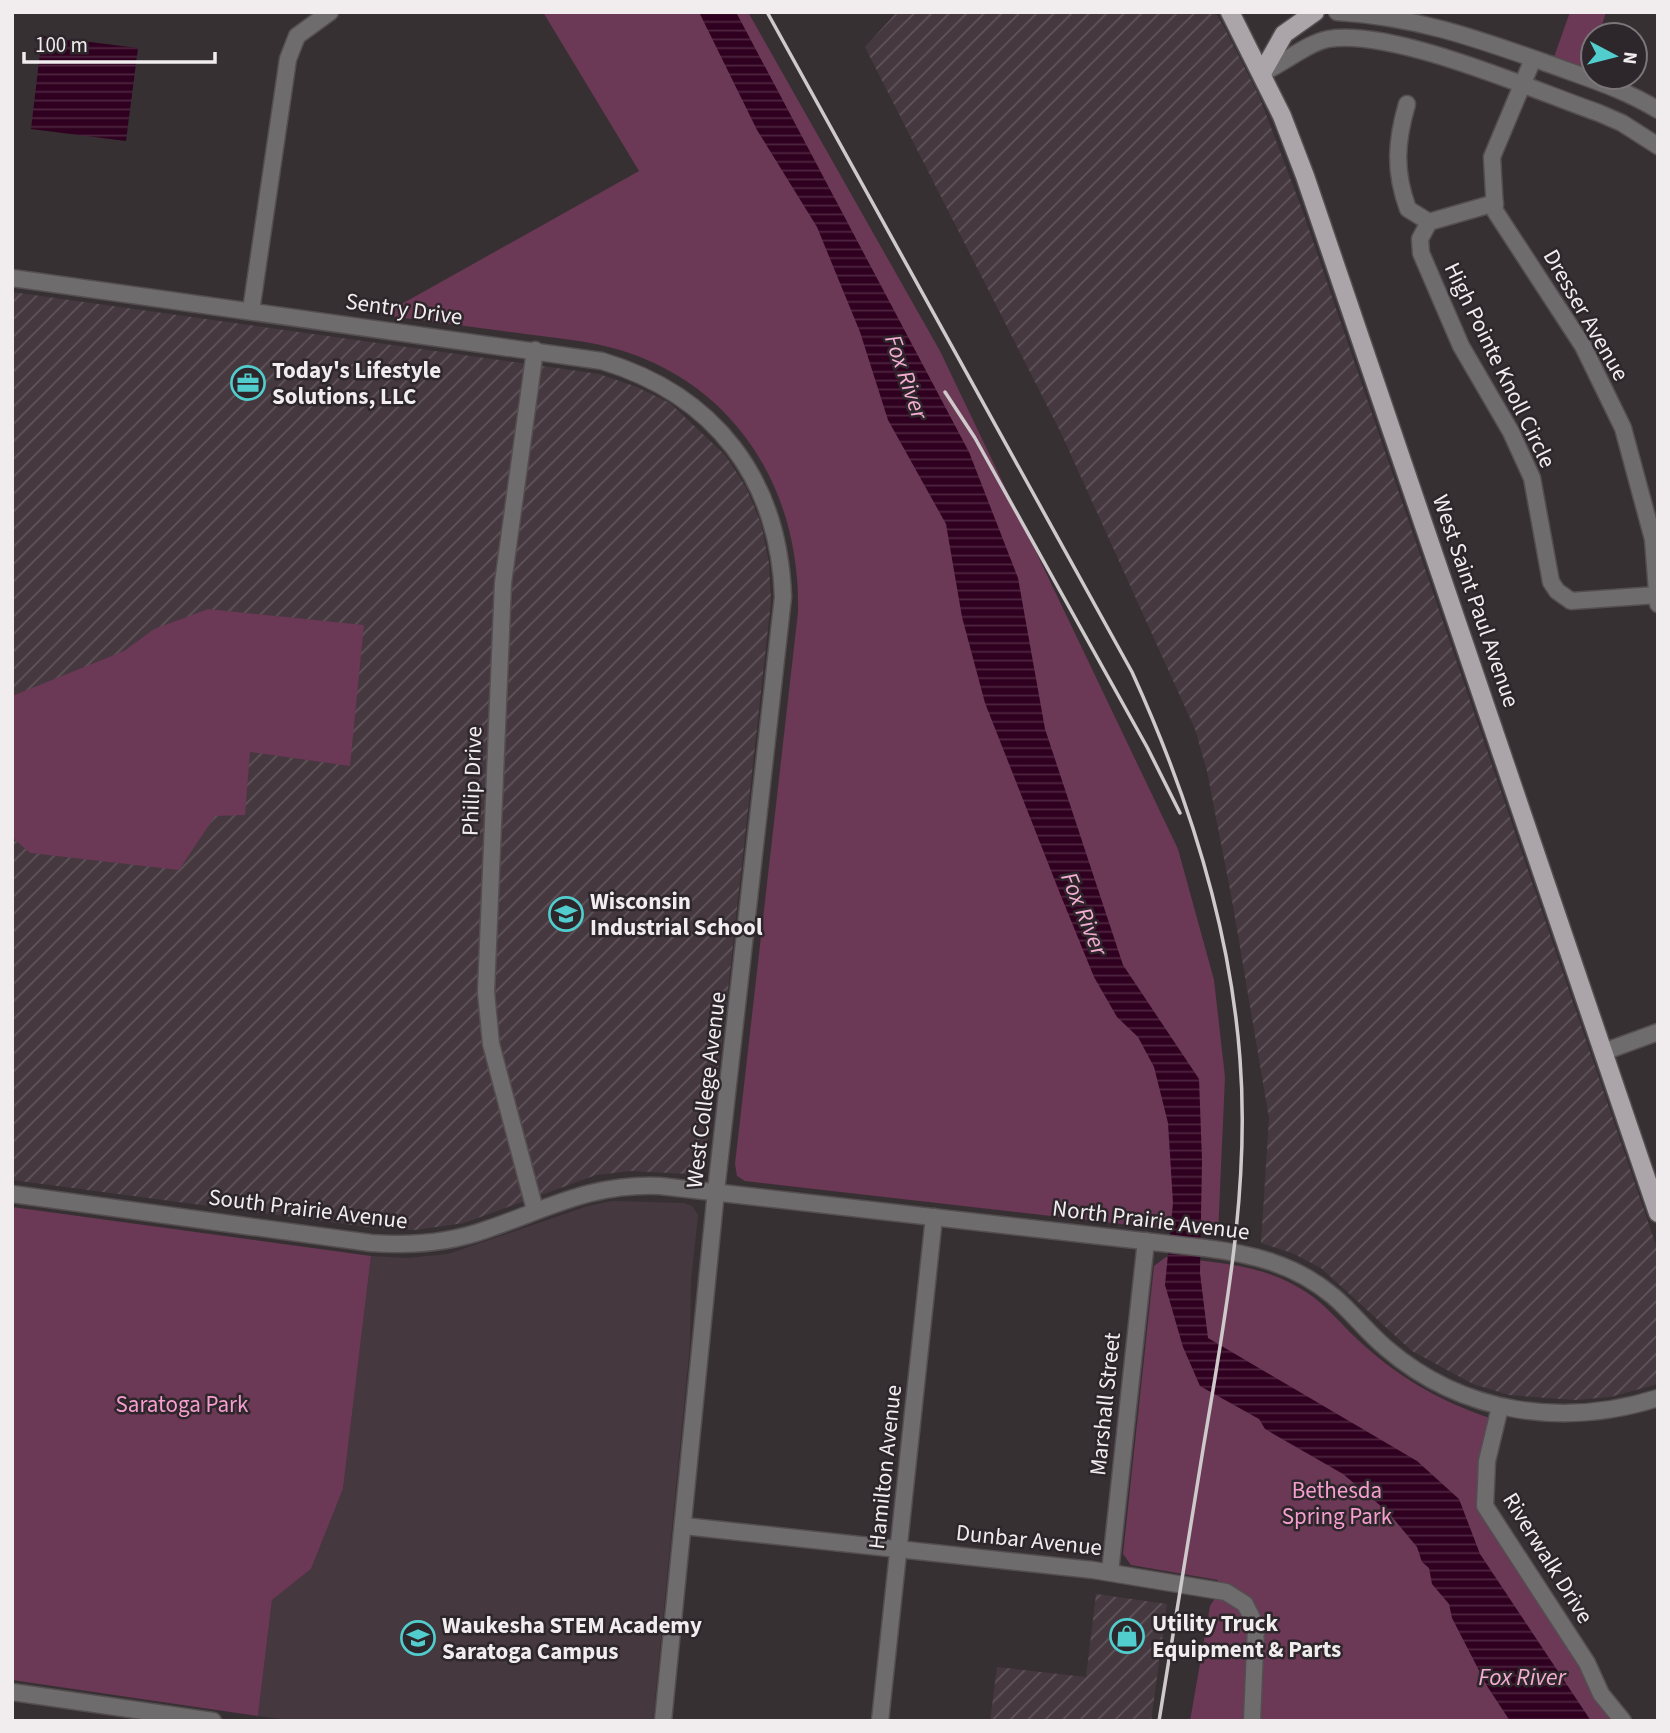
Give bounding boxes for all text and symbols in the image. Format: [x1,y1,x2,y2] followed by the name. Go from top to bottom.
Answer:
[24,21,215,65] scale bar
[1579,21,1649,91] north arrow
[35,30,88,60] text: 100 m
[1615,50,1644,66] text: N
[1535,243,1637,387] street label: Dresser Avenue
[1436,257,1564,473] street label: High Pointe Knoll Circle
[343,284,465,334] street label: Sentry Drive
[875,330,937,426] water label: Fox River
[272,354,441,413] place label: Today's Lifestyle Solutions, LLC
[229,364,267,402] office icon: Today's Lifestyle Solutions, LLC
[1424,490,1528,712] street label: West Saint Paul Avenue
[454,725,490,837] street label: Philip Drive
[1051,867,1117,963] water label: Fox River
[590,885,763,944] place label: Wisconsin Industrial School
[547,895,585,933] school or university icon: Wisconsin Industrial School
[678,990,734,1190] street label: West College Avenue
[207,1180,409,1238] street label: South Prairie Avenue
[1051,1192,1251,1248] street label: North Prairie Avenue
[1081,1330,1129,1477] street label: Marshall Street
[860,1383,910,1551] street label: Hamilton Avenue
[116,1388,249,1421] park label: Saratoga Park
[1282,1474,1393,1533] park label: Bethesda Spring Park
[1495,1486,1601,1630] street label: Riverwalk Drive
[954,1516,1104,1564] street label: Dunbar Avenue
[1152,1607,1341,1666] place label: Utility Truck Equipment & Parts
[442,1609,702,1668] place label: Waukesha STEM Academy Saratoga Campus
[1108,1617,1146,1655] shop icon: Utility Truck Equipment & Parts
[399,1619,437,1657] school or university icon: Waukesha STEM Academy Saratoga Campus
[1478,1660,1568,1695] water label: Fox River

